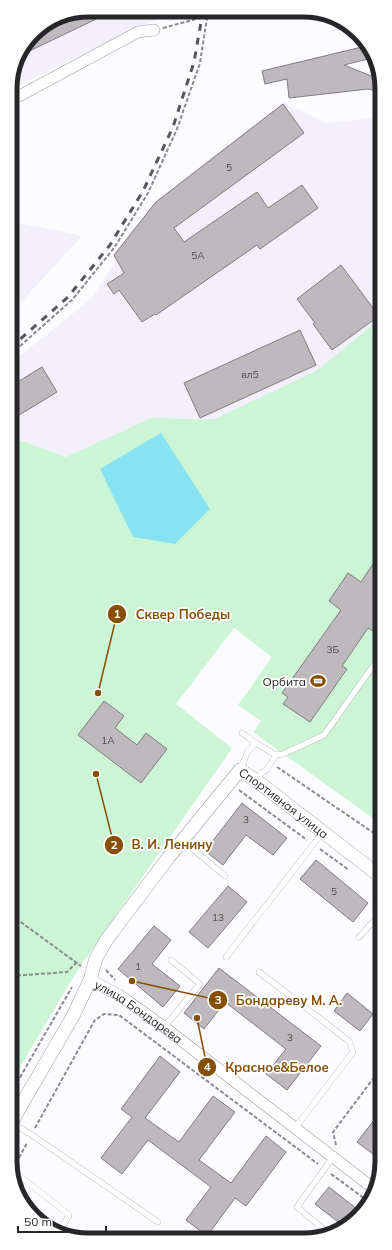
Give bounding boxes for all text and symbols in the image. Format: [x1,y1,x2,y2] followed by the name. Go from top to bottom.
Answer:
[226,161,232,174] house number: 5
[191,249,205,262] house number: 5А
[241,368,259,381] house number: вл5
[107,602,238,627] callout: Сквер Победы
[113,606,121,621] text: 1
[136,606,230,622] text: Сквер Победы
[327,643,340,656] house number: 3Б
[309,672,327,690] sports icon: Орбита
[263,674,306,689] place label: Орбита
[101,734,115,747] house number: 1А
[236,764,332,841] street label: Спортивная улица
[243,813,249,826] house number: 3
[104,832,221,857] callout: В. И. Ленину
[132,836,213,853] text: В. И. Ленину
[110,837,118,852] text: 2
[331,885,337,898] house number: 5
[212,911,224,924] house number: 13
[135,960,141,973] house number: 1
[92,976,186,1046] street label: улица Бондарева
[208,988,350,1013] callout: Бондареву М. А.
[214,992,222,1007] text: 3
[236,992,342,1009] text: Бондареву М. А.
[287,1031,293,1044] house number: 3
[197,1055,337,1080] callout: Красное&Белое
[203,1059,211,1074] text: 4
[225,1059,329,1075] text: Красное&Белое
[18,1208,106,1234] scale bar
[24,1214,52,1229] text: 50 m

